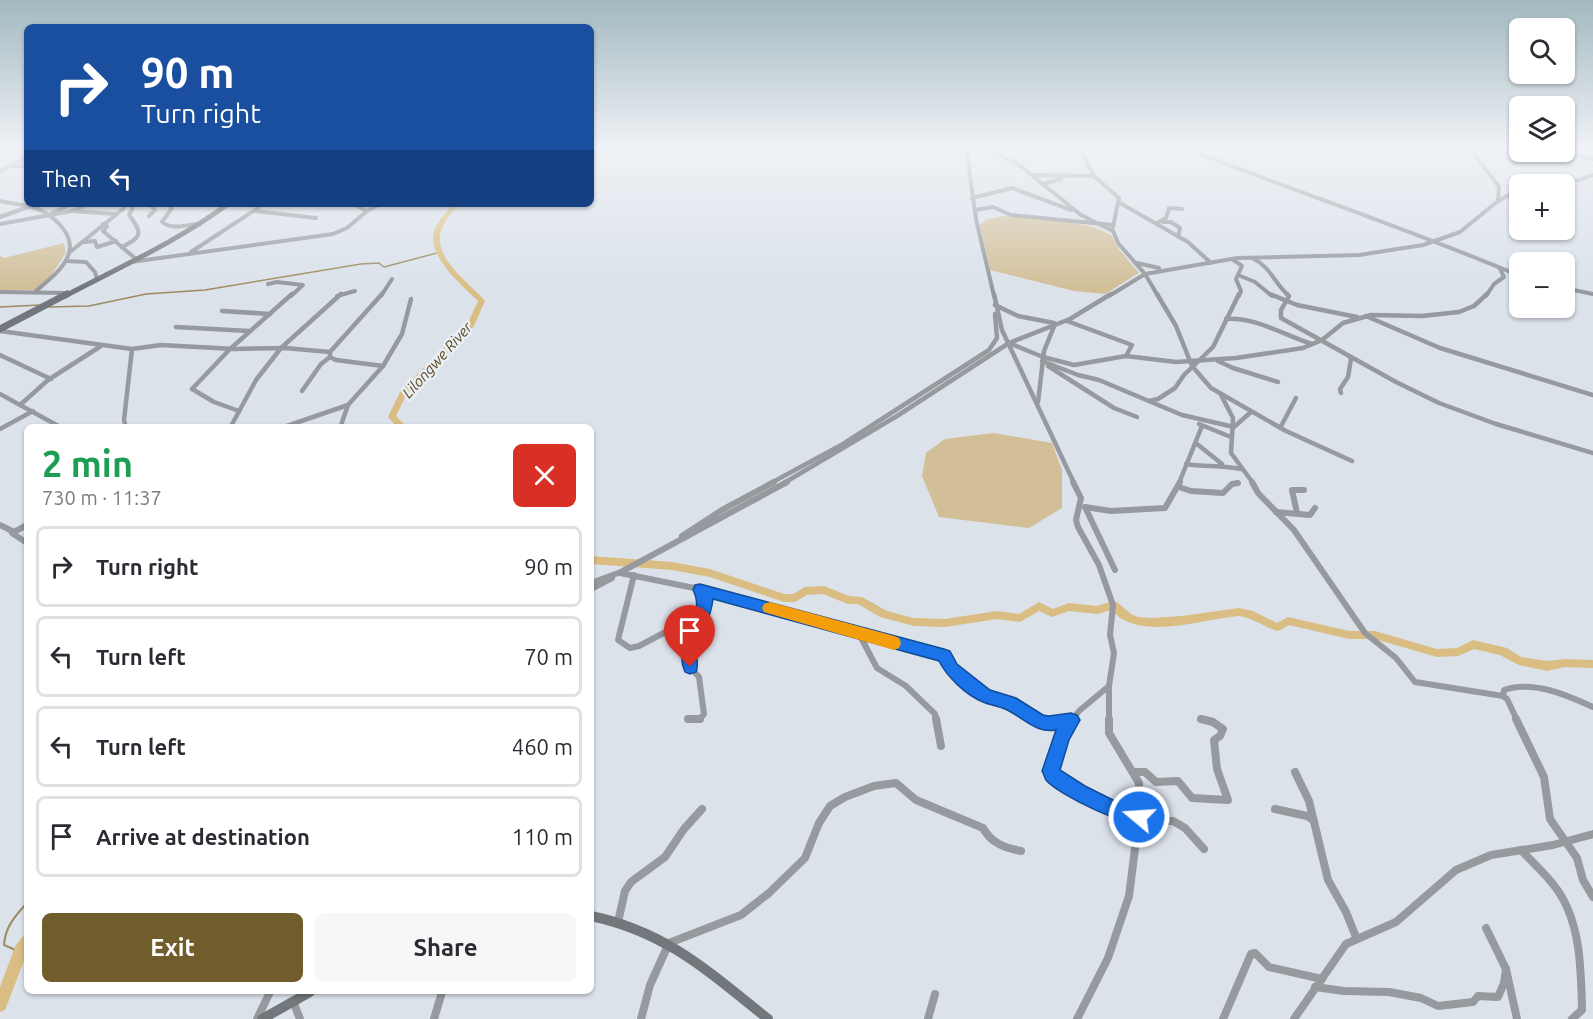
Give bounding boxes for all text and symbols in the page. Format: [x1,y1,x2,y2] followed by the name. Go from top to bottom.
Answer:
[1509,18,1575,318] map controls
[1509,18,1575,84] button: search
[42,48,120,126] icon: right
[141,49,235,96] text: 90 m
[1509,96,1575,162] button: layers
[141,98,261,128] text: Turn right
[104,162,137,195] icon: left
[42,166,92,191] text: Then
[1509,174,1575,240] button: +
[1509,252,1575,318] button: −
[399,318,476,401] water label: Lilongwe River
[42,443,133,484] text: 2 min
[513,444,576,507] button: close
[42,486,162,509] text: 730 m · 11:37
[45,550,78,583] icon: right
[96,554,198,579] text: Turn right
[524,554,573,579] text: 90 m
[664,605,715,667] pin
[673,614,706,647] icon: arrive
[45,640,78,673] icon: left
[96,644,186,669] text: Turn left
[524,644,573,669] text: 70 m
[45,730,78,763] icon: left
[96,734,186,759] text: Turn left
[512,734,573,759] text: 460 m
[1107,785,1171,849] position arrow
[45,820,78,853] icon: arrive
[96,824,310,849] text: Arrive at destination
[512,824,573,849] text: 110 m
[42,913,303,982] button: Exit
[315,913,576,982] button: Share

